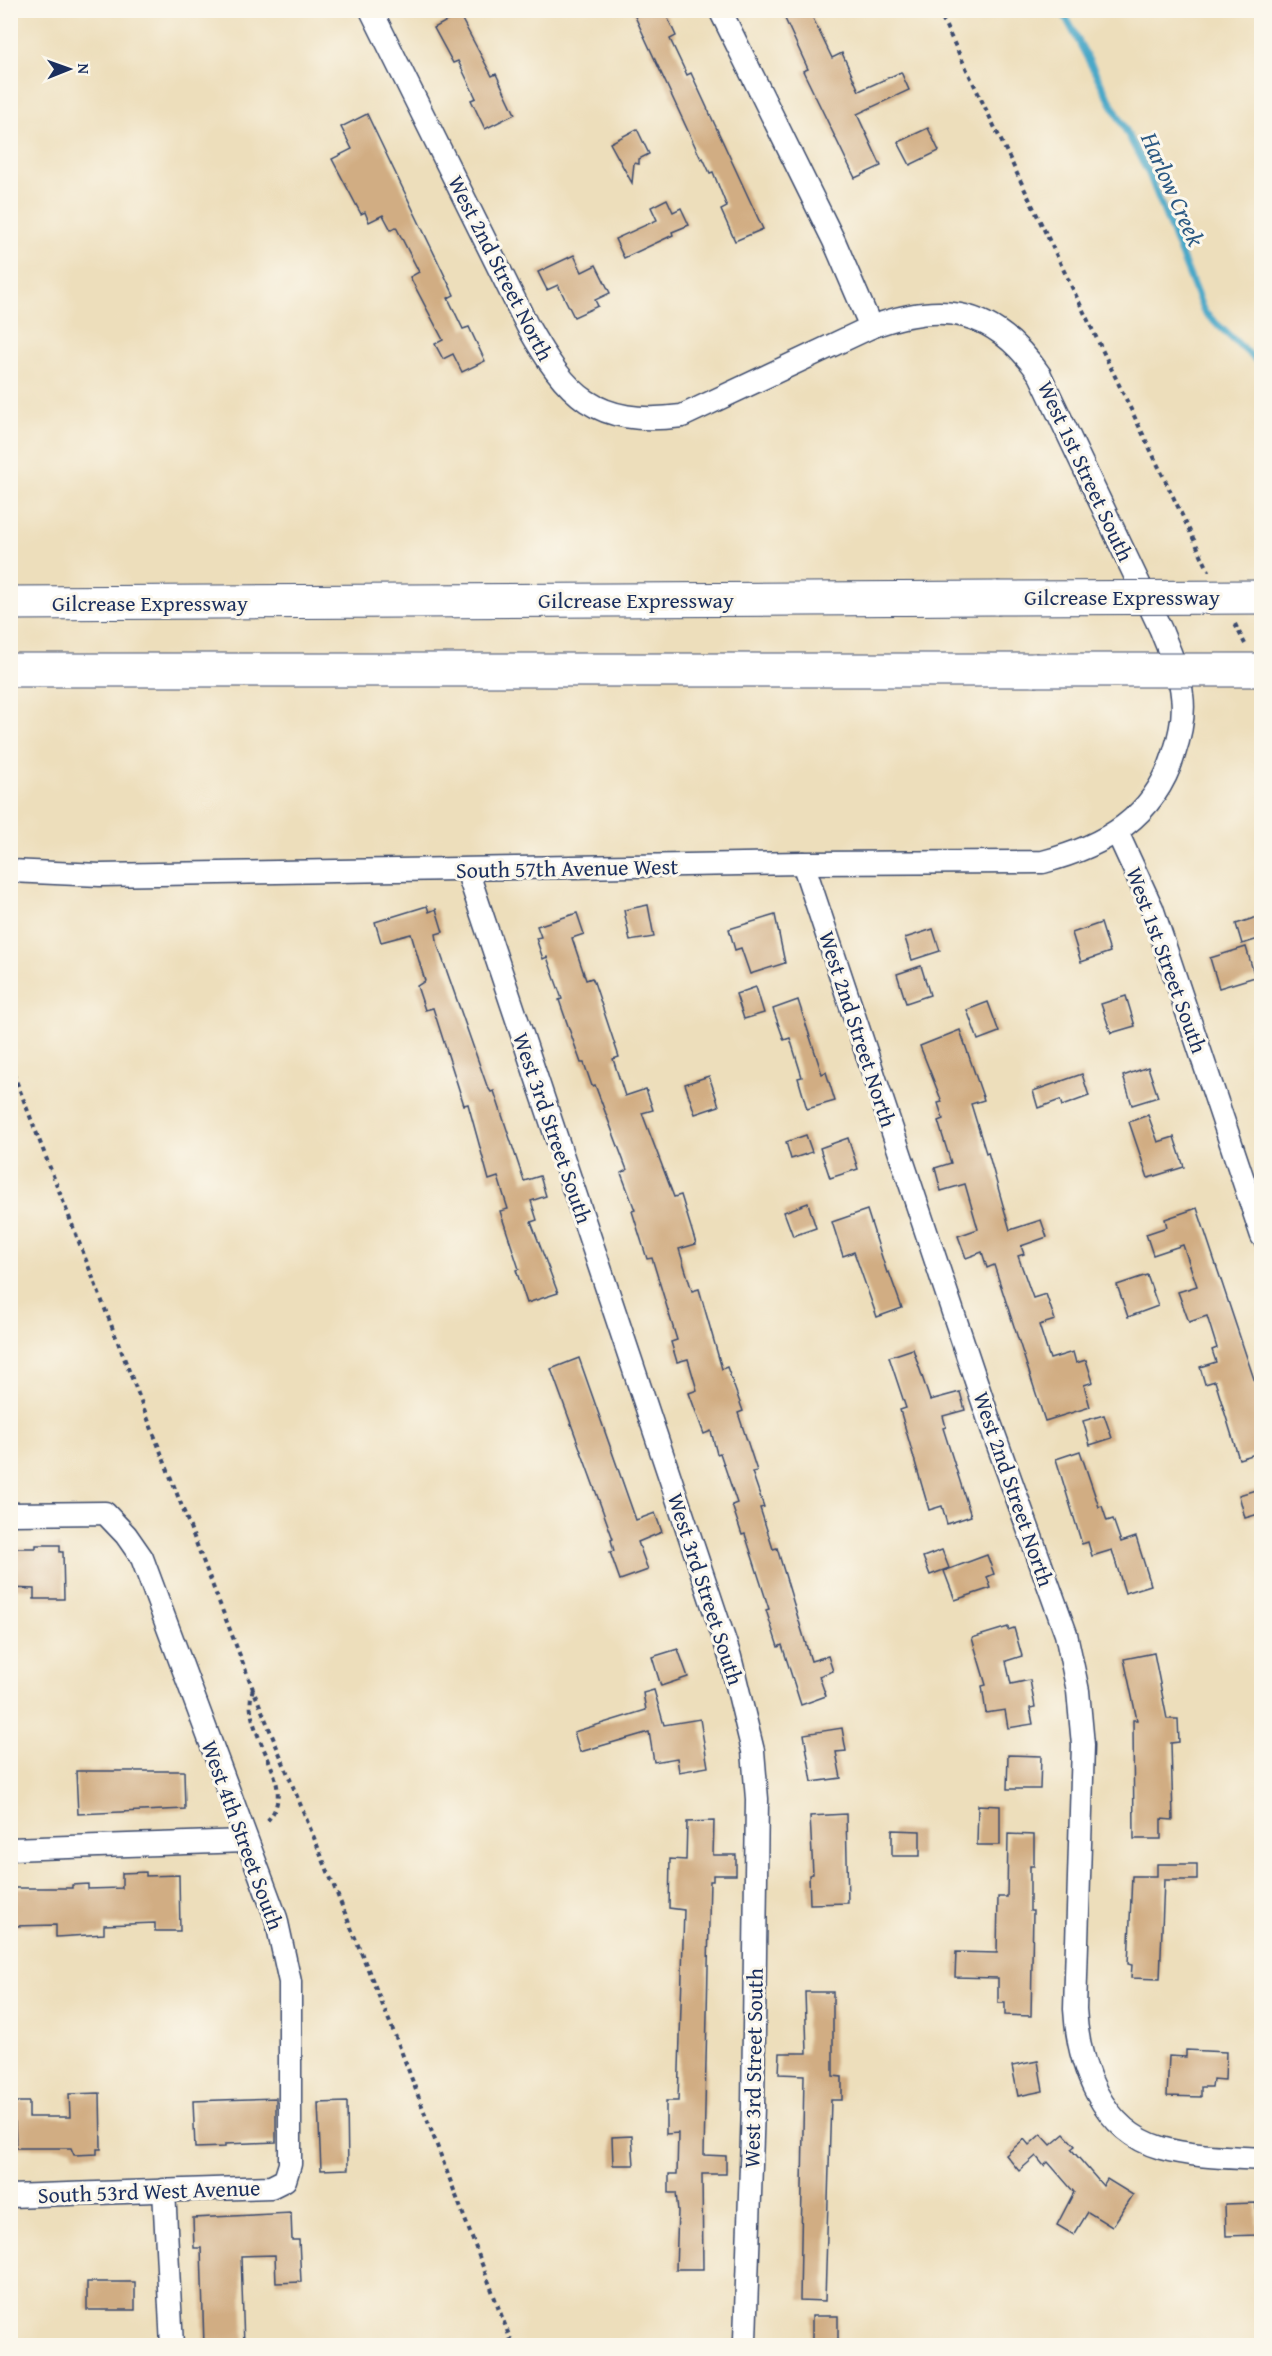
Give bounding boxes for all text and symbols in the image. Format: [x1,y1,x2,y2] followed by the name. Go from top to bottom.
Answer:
[39,39,99,99] north arrow
[72,63,96,75] text: N
[1132,126,1214,252] water label: Harlow Creek
[440,170,562,367] street label: West 2nd Street North
[1030,375,1142,567] street label: West 1st Street South
[1024,581,1220,613] street label: Gilcrease Expressway
[538,584,734,616] street label: Gilcrease Expressway
[52,587,248,619] street label: Gilcrease Expressway
[456,850,679,886] street label: South 57th Avenue West
[1118,862,1216,1058] street label: West 1st Street South
[811,927,905,1132] street label: West 2nd Street North
[505,1028,601,1228] street label: West 3rd Street South
[966,1387,1063,1591] street label: West 2nd Street North
[660,1489,752,1690] street label: West 3rd Street South
[194,1736,292,1935] street label: West 4th Street South
[735,1967,771,2168] street label: West 3rd Street South
[37,2171,261,2211] street label: South 53rd West Avenue

